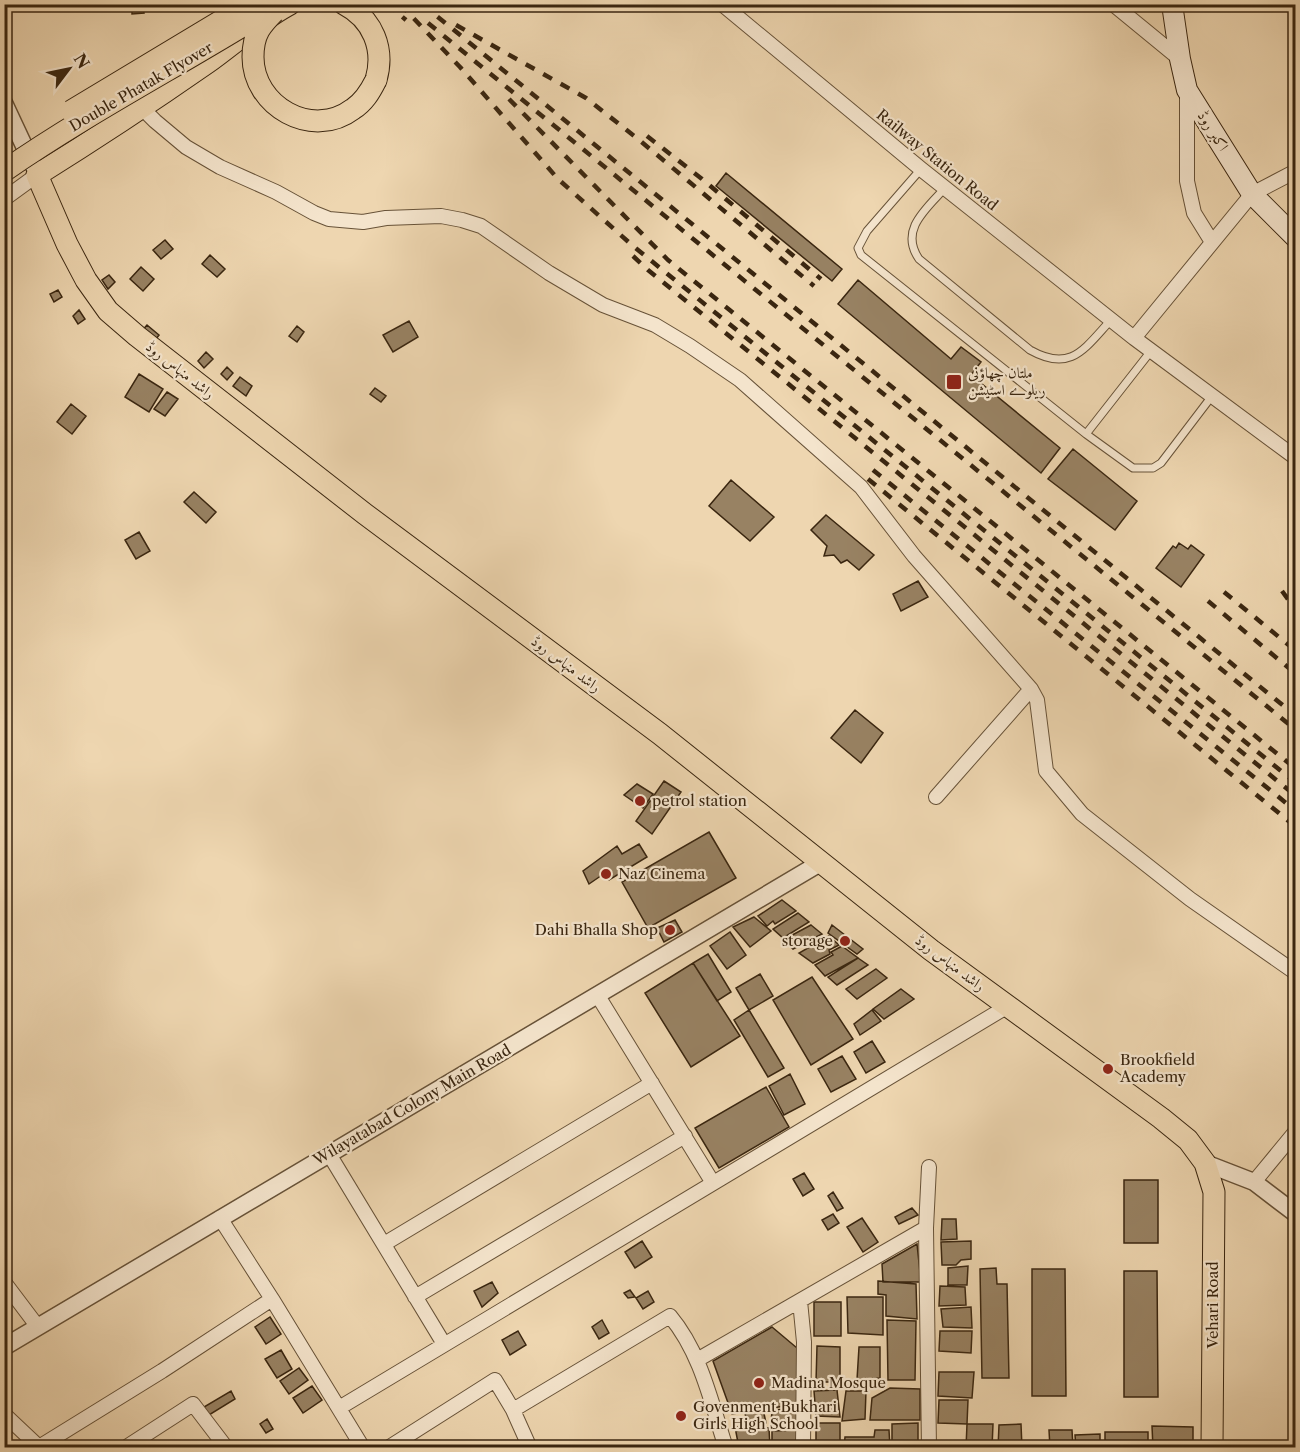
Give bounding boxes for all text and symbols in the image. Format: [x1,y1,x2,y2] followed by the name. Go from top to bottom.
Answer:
[66,37,216,135] street label: Double Phatak Flyover
[39,39,99,99] north arrow
[70,50,94,72] text: N
[873,105,1002,214] street label: Railway Station Road
[1194,107,1233,154] street label: اکبر روڈ
[141,337,219,403] street label: راشد منہاس روڈ
[968,363,1045,400] place label: ملتان چھاؤنی ریلوے اسٹیشن
[945,373,963,391] marker: ملتان چھاؤنی ریلوے اسٹیشن
[527,631,605,697] street label: راشد منہاس روڈ
[652,791,747,810] place label: petrol station
[633,794,647,808] marker: petrol station
[618,864,706,883] place label: Naz Cinema
[599,867,613,881] marker: Naz Cinema
[535,920,658,939] place label: Dahi Bhalla Shop
[663,923,677,937] marker: Dahi Bhalla Shop
[911,930,989,996] street label: راشد منہاس روڈ
[782,931,833,950] place label: storage
[838,934,852,948] marker: storage
[309,1040,514,1170] street label: Wilayatabad Colony Main Road
[1119,1050,1195,1086] place label: Brookfield Academy
[1101,1062,1115,1076] marker: Brookfield Academy
[1203,1261,1222,1350] street label: Vehari Road
[771,1373,886,1392] place label: Madina Mosque
[752,1376,766,1390] marker: Madina Mosque
[693,1397,837,1433] place label: Govenment Bukhari Girls High School
[674,1409,688,1423] marker: Govenment Bukhari Girls High School

